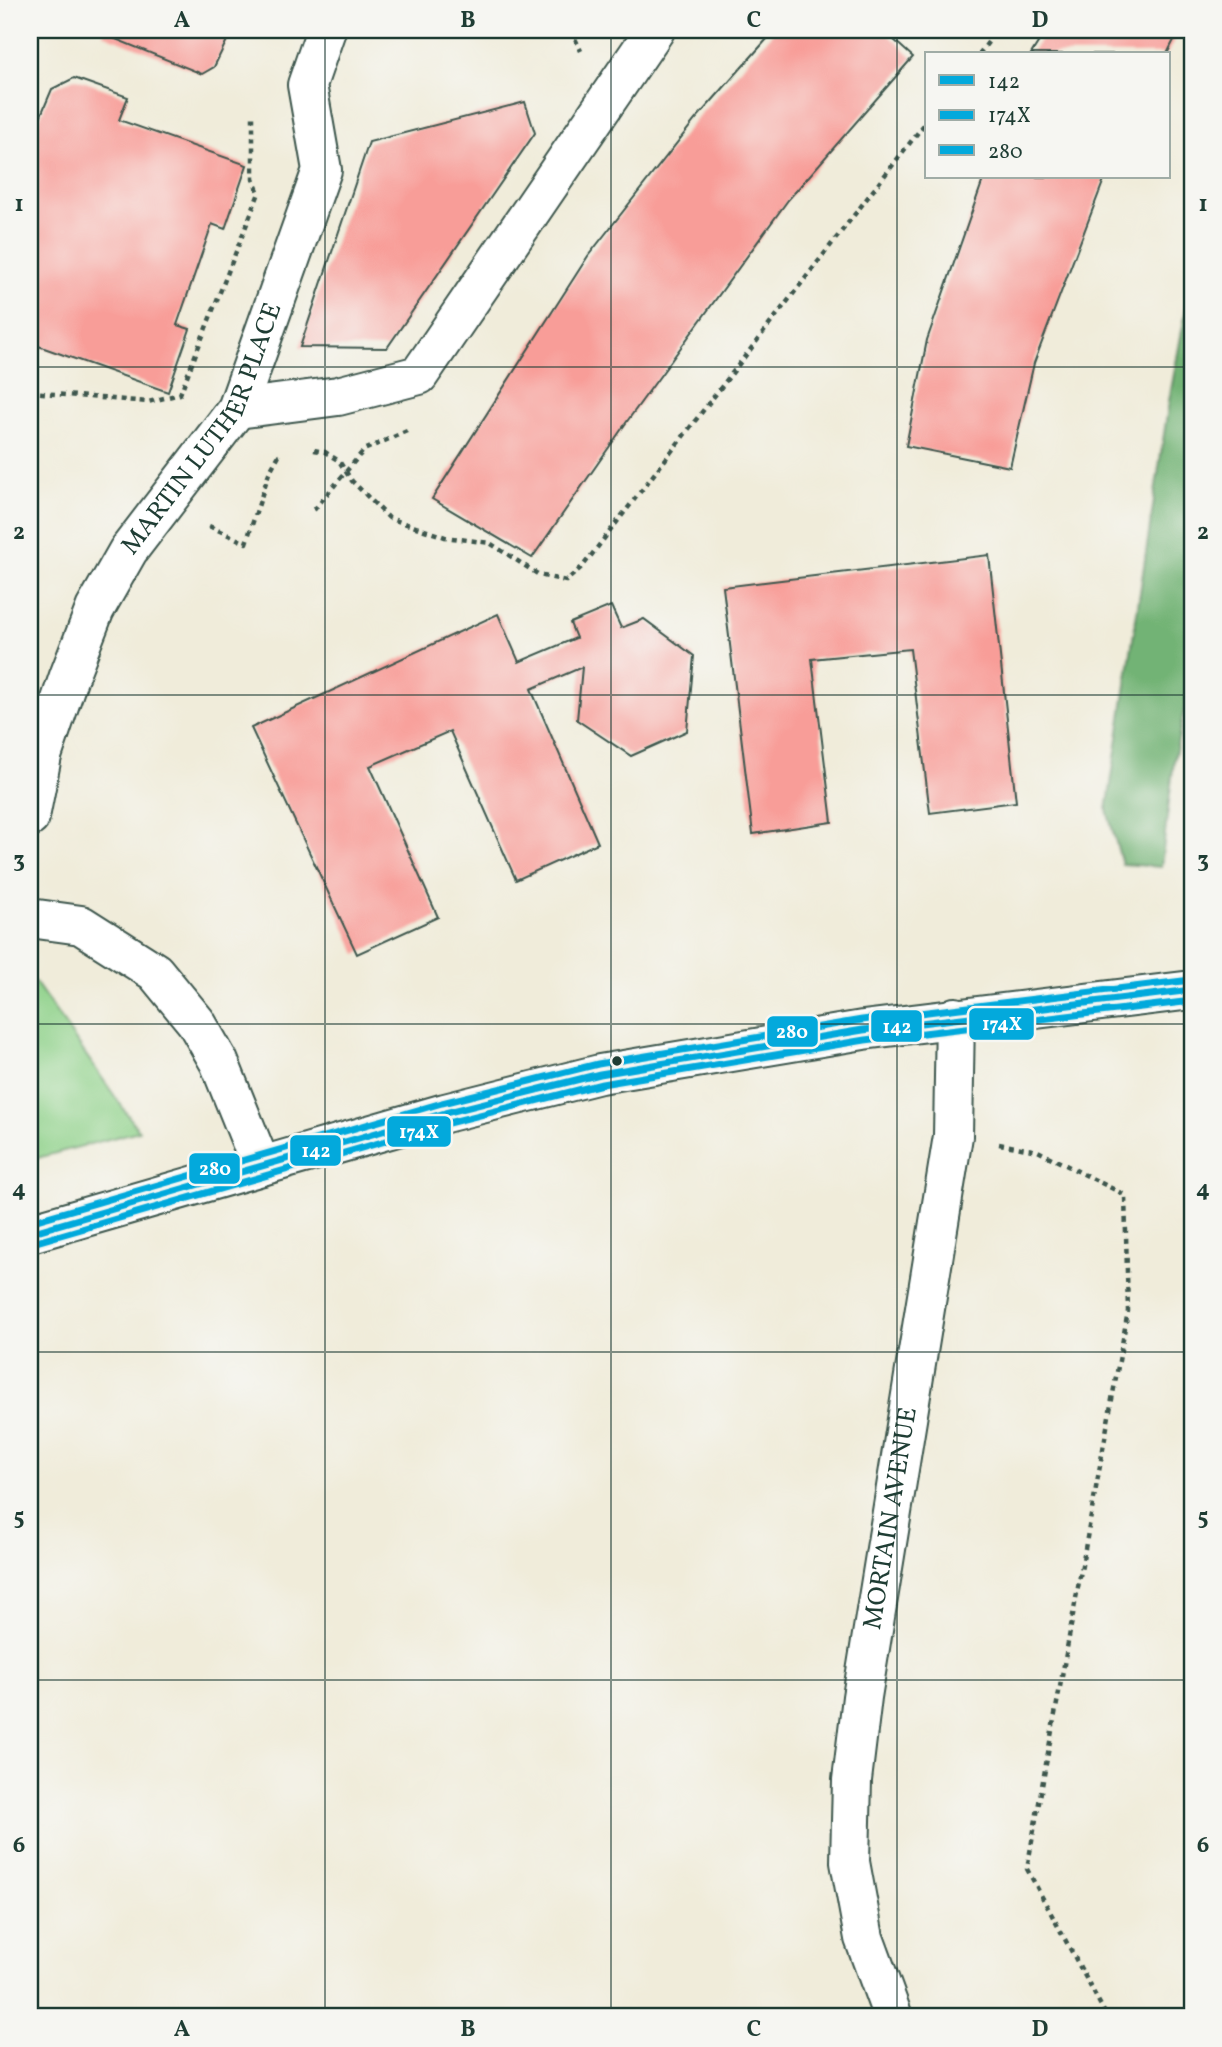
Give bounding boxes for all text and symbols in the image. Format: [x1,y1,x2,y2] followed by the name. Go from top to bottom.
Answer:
[174,5,190,37] text: A
[460,5,476,37] text: B
[747,5,761,37] text: C
[1032,5,1049,37] text: D
[925,52,1170,178] legend
[988,68,1020,97] text: 142
[988,102,1031,131] text: 174X
[988,138,1023,167] text: 280
[14,189,24,221] text: 1
[1198,189,1208,221] text: 1
[113,298,291,563] street label: MARTIN LUTHER PLACE
[13,517,25,549] text: 2
[1197,517,1209,549] text: 2
[13,845,25,877] text: 3
[1197,845,1209,877] text: 3
[968,1007,1035,1041] line badge: 174X
[870,1009,923,1043] line badge: 142
[982,1012,1022,1038] text: 174X
[766,1015,819,1048] line badge: 280
[882,1015,912,1041] text: 142
[776,1020,808,1046] text: 280
[610,1054,624,1068] unlabelled marker
[386,1115,452,1148] line badge: 174X
[399,1120,439,1146] text: 174X
[289,1134,342,1167] line badge: 142
[301,1139,331,1165] text: 142
[188,1152,241,1185] line badge: 280
[199,1157,231,1183] text: 280
[12,1174,26,1206] text: 4
[1196,1174,1210,1206] text: 4
[855,1404,927,1632] street label: MORTAIN AVENUE
[13,1502,25,1534] text: 5
[1197,1502,1209,1534] text: 5
[13,1830,25,1862] text: 6
[1197,1830,1209,1862] text: 6
[174,2014,190,2046] text: A
[460,2014,476,2046] text: B
[747,2014,761,2046] text: C
[1032,2014,1049,2046] text: D

